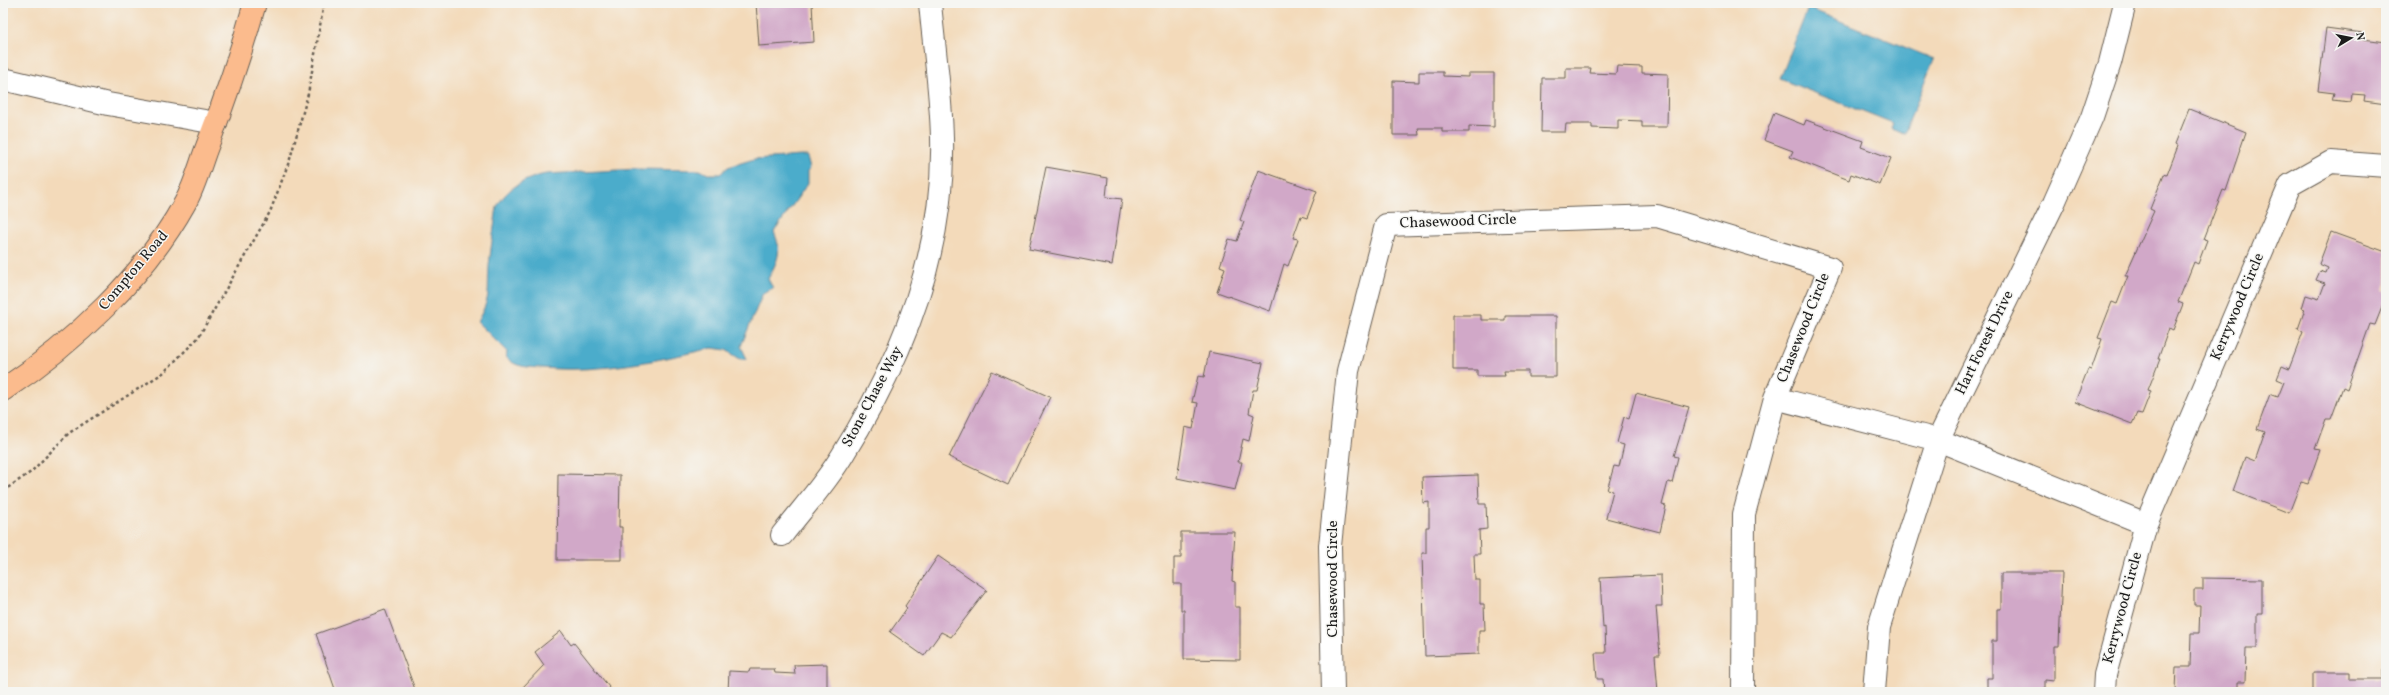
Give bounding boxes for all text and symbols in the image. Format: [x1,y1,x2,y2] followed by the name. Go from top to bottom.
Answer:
[2331,18,2371,58] north arrow
[2351,31,2367,42] text: N
[1399,209,1517,235] street label: Chasewood Circle
[94,226,174,316] street label: Compton Road
[2206,250,2270,364] street label: Kerrywood Circle
[1772,270,1836,386] street label: Chasewood Circle
[1951,287,2019,399] street label: Hart Forest Drive
[837,343,909,451] street label: Stone Chase Way
[1323,521,1344,638] street label: Chasewood Circle
[2098,550,2148,666] street label: Kerrywood Circle

